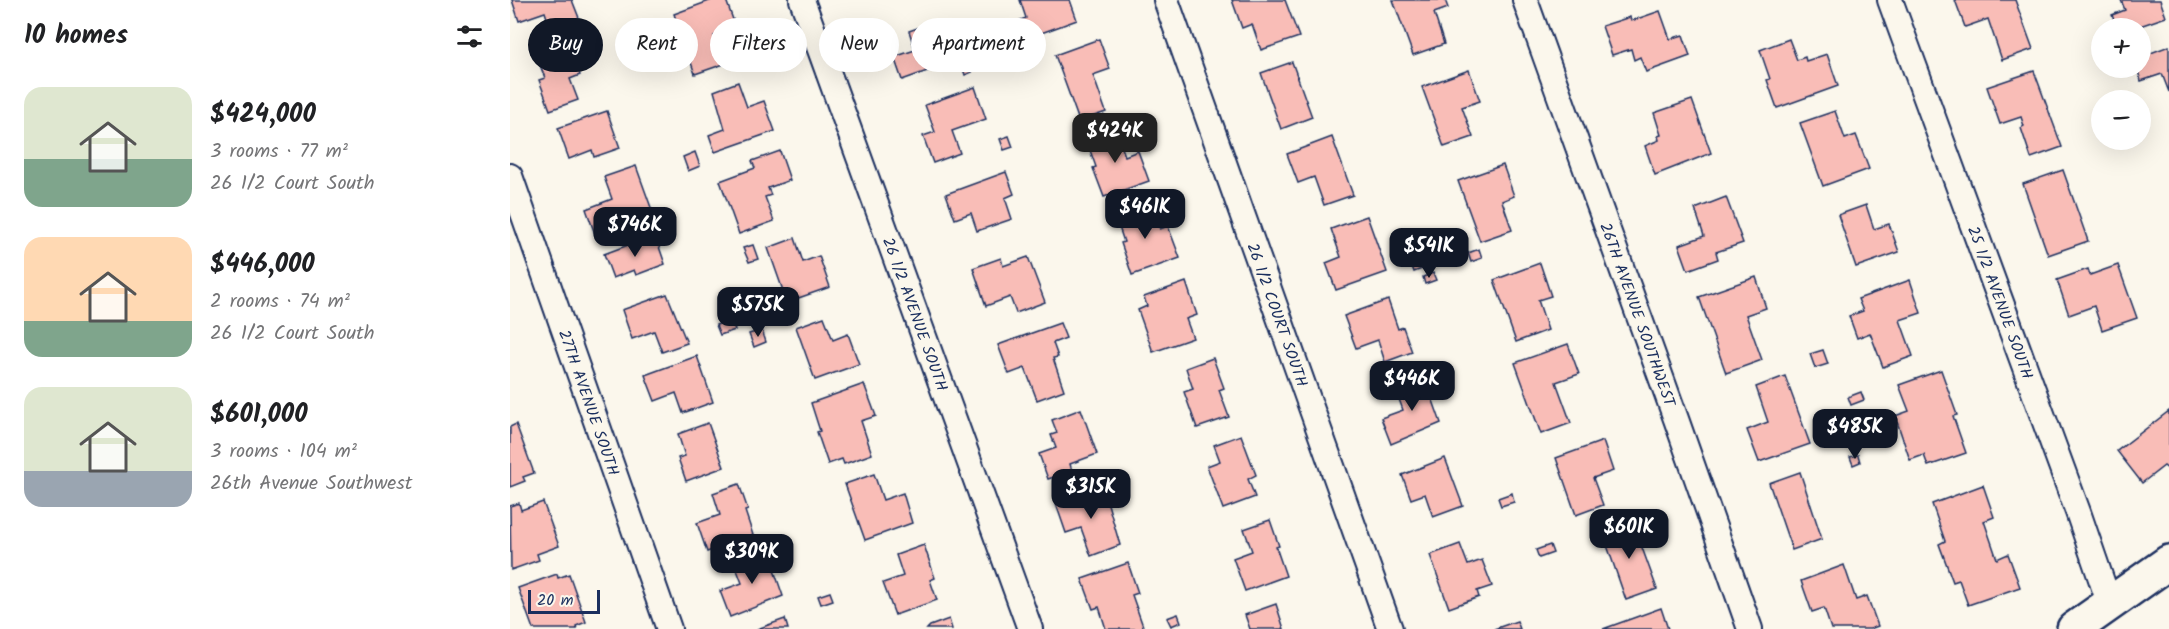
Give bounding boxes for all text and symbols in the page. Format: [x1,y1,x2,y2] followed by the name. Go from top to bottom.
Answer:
[24,15,128,57] text: 10 homes
[528,18,603,72] chip: Buy
[615,18,698,72] chip: Rent
[710,18,807,72] chip: Filters
[819,18,899,72] chip: New
[911,18,1046,72] chip: Apartment
[2091,18,2151,150] map controls
[2091,18,2151,78] button: +
[453,20,486,53] icon: filters
[2091,90,2151,150] button: −
[210,94,316,136] text: $424,000
[72,111,144,183] icon: home
[1073,113,1157,164] pin: $424K
[1086,116,1144,148] text: $424K
[210,136,348,168] text: 3 rooms · 77 m²
[210,168,375,200] text: 26 1/2 Court South
[1103,189,1187,240] pin: $461K
[1119,192,1171,224] text: $461K
[593,207,677,258] pin: $746K
[607,210,663,242] text: $746K
[1592,219,1682,412] street label: 26TH AVENUE SOUTHWEST
[1960,223,2039,383] street label: 25 1/2 AVENUE SOUTH
[1387,228,1471,279] pin: $541K
[1404,231,1454,263] text: $541K
[875,234,954,395] street label: 26 1/2 AVENUE SOUTH
[1239,240,1314,391] street label: 26 1/2 COURT SOUTH
[210,244,315,286] text: $446,000
[72,261,144,333] icon: home
[210,286,350,318] text: 2 rooms · 74 m²
[716,287,800,338] pin: $575K
[731,290,785,322] text: $575K
[210,318,375,350] text: 26 1/2 Court South
[551,326,625,479] street label: 27TH AVENUE SOUTH
[1370,361,1454,412] pin: $446K
[1384,364,1440,396] text: $446K
[210,394,308,436] text: $601,000
[1813,409,1897,460] pin: $485K
[72,411,144,483] icon: home
[1827,412,1883,444] text: $485K
[210,436,357,468] text: 3 rooms · 104 m²
[210,468,413,500] text: 26th Avenue Southwest
[1049,469,1133,520] pin: $315K
[1066,472,1116,504] text: $315K
[1587,509,1671,560] pin: $601K
[1603,512,1655,544] text: $601K
[710,534,794,585] pin: $309K
[724,537,780,569] text: $309K
[528,587,600,614] scale bar
[537,588,573,613] text: 20 m

